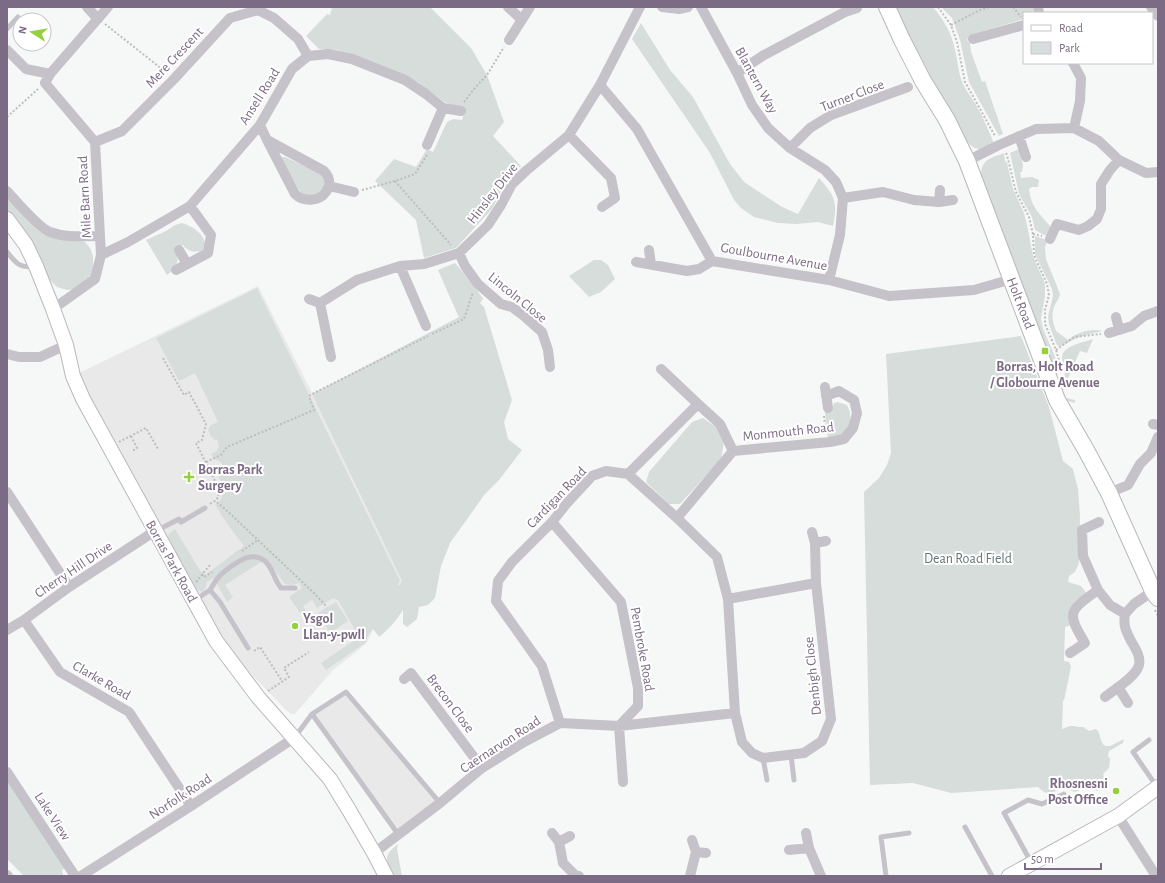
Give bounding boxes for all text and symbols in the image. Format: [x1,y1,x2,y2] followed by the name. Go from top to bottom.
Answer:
[12,12,52,52] north arrow
[1023,12,1153,64] legend
[1059,22,1083,34] text: Road
[143,24,207,91] street label: Mere Crescent
[17,25,29,35] text: N
[1059,42,1080,54] text: Park
[732,45,780,116] street label: Blantern Way
[237,66,283,127] street label: Ansell Road
[819,77,886,114] street label: Turner Close
[76,155,94,238] street label: Mile Barn Road
[465,161,521,227] street label: Hinsley Drive
[719,241,828,273] street label: Goulbourne Avenue
[485,270,549,326] street label: Lincoln Close
[1004,276,1036,331] street label: Holt Road
[1040,346,1050,356] marker: Borras, Holt Road / Globourne Avenue
[989,360,1100,390] place label: Borras, Holt Road / Globourne Avenue
[742,420,834,444] street label: Monmouth Road
[198,463,262,493] place label: Borras Park Surgery
[524,464,589,531] street label: Cardigan Road
[183,471,195,483] marker: Borras Park Surgery
[143,518,199,605] street label: Borras Park Road
[32,539,115,601] street label: Cherry Hill Drive
[924,552,1012,566] park label: Dean Road Field
[628,606,656,693] street label: Pembroke Road
[303,612,365,642] place label: Ysgol Llan-y-pwll
[290,621,300,631] marker: Ysgol Llan-y-pwll
[802,636,824,716] street label: Denbigh Close
[70,659,133,703] street label: Clarke Road
[424,672,477,735] street label: Brecon Close
[458,714,543,776] street label: Caernarvon Road
[147,772,214,822] street label: Norfolk Road
[1048,777,1108,807] place label: Rhosnesni Post Office
[1111,786,1121,796] marker: Rhosnesni Post Office
[31,790,73,844] street label: Lake View
[1025,845,1101,871] scale bar
[1031,853,1054,865] text: 50 m

